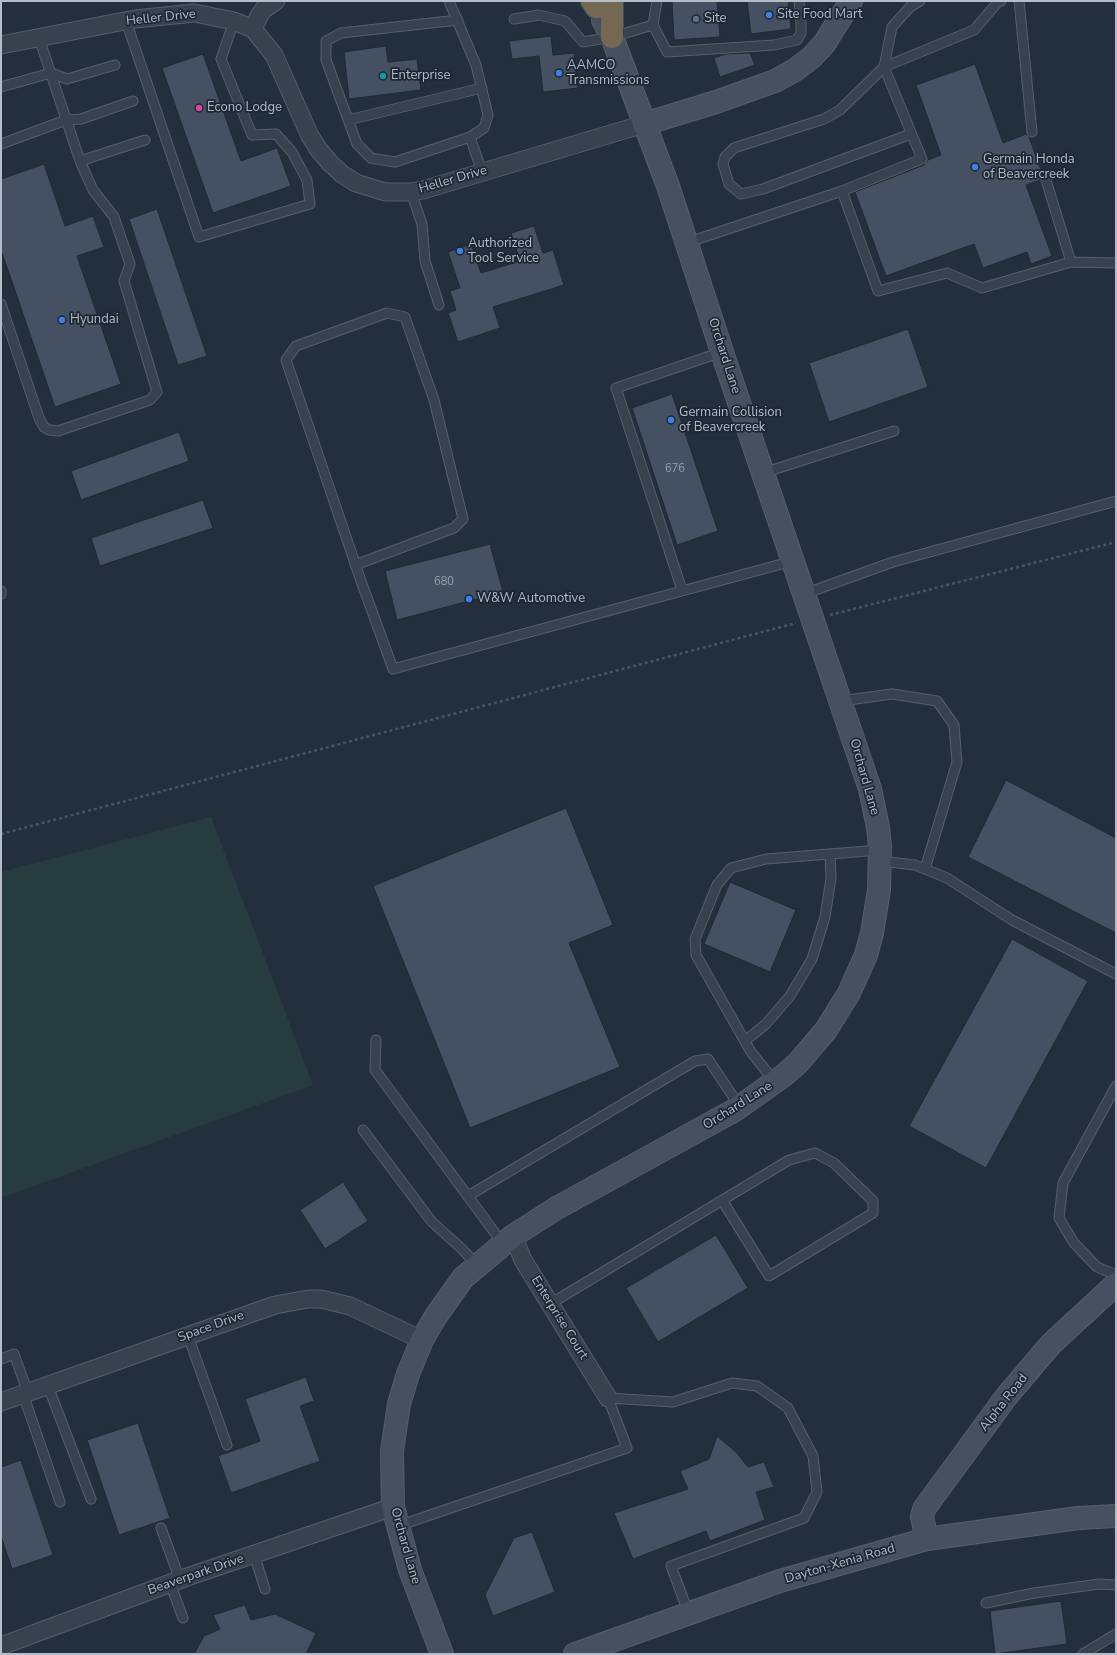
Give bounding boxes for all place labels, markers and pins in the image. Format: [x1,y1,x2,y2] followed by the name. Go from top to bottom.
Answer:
[777,7,863,23] place label: Site Food Mart
[764,10,774,20] marker: Site Food Mart
[704,11,726,27] place label: Site
[691,14,701,24] marker: Site
[567,58,649,89] place label: AAMCO Transmissions
[391,68,450,84] place label: Enterprise
[554,68,564,78] marker: AAMCO Transmissions
[378,71,388,81] marker: Enterprise
[207,100,282,116] place label: Econo Lodge
[194,103,204,113] marker: Econo Lodge
[983,152,1075,183] place label: Germain Honda of Beavercreek
[970,162,980,172] marker: Germain Honda of Beavercreek
[468,236,539,267] place label: Authorized Tool Service
[455,246,465,256] marker: Authorized Tool Service
[70,312,119,328] place label: Hyundai
[57,315,67,325] marker: Hyundai
[679,405,782,436] place label: Germain Collision of Beavercreek
[666,415,676,425] marker: Germain Collision of Beavercreek
[477,591,585,607] place label: W&W Automotive
[464,594,474,604] marker: W&W Automotive

